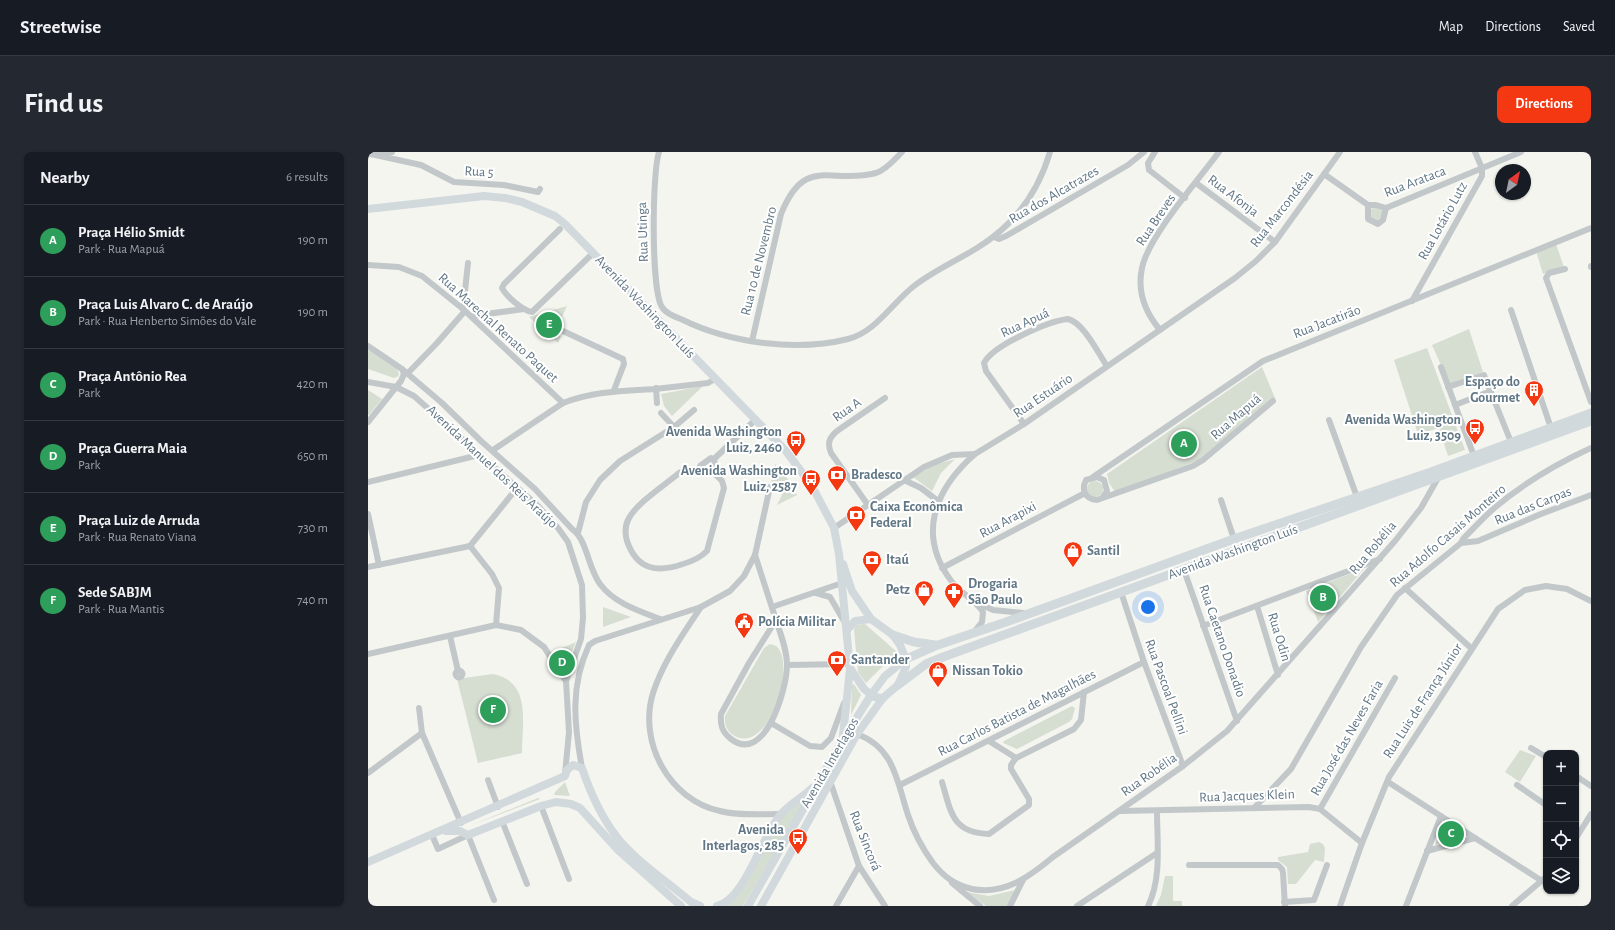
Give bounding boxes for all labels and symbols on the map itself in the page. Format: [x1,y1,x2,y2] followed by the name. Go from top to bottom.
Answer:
[464,164,494,180] street label: Rua 5
[1007,164,1101,226] street label: Rua dos Alcatrazes
[1382,164,1448,200] street label: Rua Arataca
[1495,164,1531,200] north arrow
[1248,168,1317,250] street label: Rua Marcondésia
[1205,172,1261,220] street label: Rua Afonja
[1416,179,1470,262] street label: Rua Lotário Lutz
[1134,192,1178,248] street label: Rua Breves
[635,201,651,262] street label: Rua Utinga
[739,205,779,317] street label: Rua 10 de Novembro
[592,253,698,361] street label: Avenida Washington Luís
[435,271,561,386] street label: Rua Marechal Renato Paquet
[1291,303,1363,341] street label: Rua Jacatirão
[998,305,1052,340] street label: Rua Apuá
[536,310,562,340] pin: E
[1011,371,1075,421] street label: Rua Estuário
[1465,375,1520,405] place label: Espaço do Gourmet
[1523,379,1545,407] building icon: Espaço do Gourmet
[1208,391,1264,442] street label: Rua Mapuá
[830,395,864,425] street label: Rua A
[424,403,560,531] street label: Avenida Manuel dos Reis Araújo
[1345,413,1461,443] place label: Avenida Washington Luiz, 3509
[1464,417,1486,445] bus stop icon: Avenida Washington Luiz, 3509
[666,425,782,455] place label: Avenida Washington Luiz, 2460
[785,429,807,457] bus stop icon: Avenida Washington Luiz, 2460
[1171,429,1197,459] pin: A
[681,464,797,494] place label: Avenida Washington Luiz, 2587
[826,464,848,492] bank icon: Bradesco
[800,468,822,496] bus stop icon: Avenida Washington Luiz, 2587
[851,468,902,482] place label: Bradesco
[1387,482,1509,590] street label: Rua Adolfo Casais Monteiro
[1493,484,1573,528] street label: Rua das Carpas
[977,499,1039,541] street label: Rua Arapixi
[870,500,963,530] place label: Caixa Econômica Federal
[845,504,867,532] bank icon: Caixa Econômica Federal
[1347,518,1399,577] street label: Rua Robélia
[1166,522,1300,582] street label: Avenida Washington Luís
[1062,540,1084,568] shop icon: Santil
[1087,544,1120,558] place label: Santil
[861,549,883,577] bank icon: Itaú
[886,553,909,567] place label: Itaú
[968,577,1023,607] place label: Drogaria São Paulo
[913,579,935,607] shop icon: Petz
[943,581,965,609] pharmacy icon: Drogaria São Paulo
[885,583,910,597] place label: Petz
[1196,583,1248,699] street label: Rua Caetano Donadio
[1310,583,1336,613] pin: B
[1138,597,1158,617] your location
[733,611,755,639] public building icon: Polícia Militar
[1265,611,1293,663] street label: Rua Odin
[758,615,836,629] place label: Polícia Militar
[1142,637,1190,737] street label: Rua Pascoal Pellini
[1381,641,1466,761] street label: Rua Luis de França Júnior
[549,648,575,678] pin: D
[826,649,848,677] bank icon: Santander
[851,653,910,667] place label: Santander
[927,660,949,688] shop icon: Nissan Tokio
[952,664,1023,678] place label: Nissan Tokio
[936,667,1098,759] street label: Rua Carlos Batista de Magalhães
[1308,677,1386,798] street label: Rua José das Neves Faria
[480,695,506,725] pin: F
[799,716,861,810] street label: Avenida Interlagos
[1119,750,1180,799] street label: Rua Robélia
[1199,787,1295,805] street label: Rua Jacques Klein
[847,809,884,874] street label: Rua Sincorá
[1438,819,1464,849] pin: C
[702,823,784,853] place label: Avenida Interlagos, 285
[787,827,809,855] bus stop icon: Avenida Interlagos, 285

